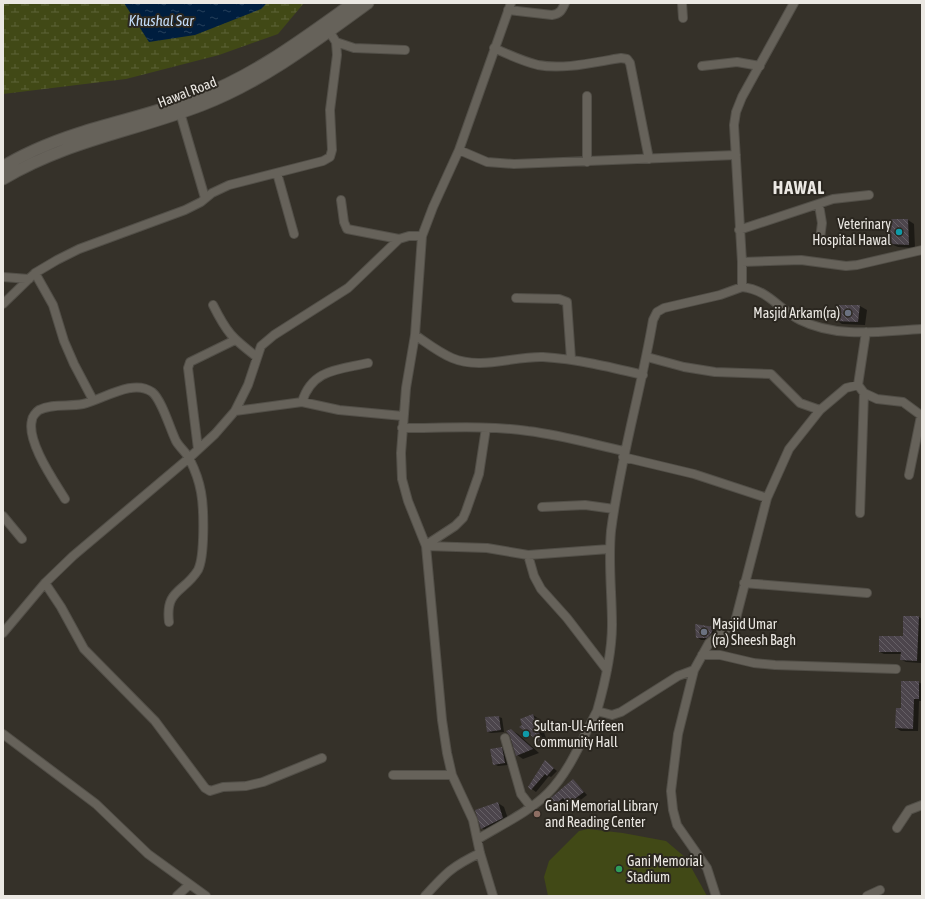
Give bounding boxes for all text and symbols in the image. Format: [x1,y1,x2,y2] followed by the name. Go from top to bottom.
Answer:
[128,12,194,29] water label: Khushal Sar
[155,73,219,111] street label: Hawal Road
[773,177,825,198] district label: HAWAL
[812,216,891,248] place label: Veterinary Hospital Hawal
[894,227,904,237] marker: Veterinary Hospital Hawal
[753,305,840,321] place label: Masjid Arkam(ra)
[843,308,853,318] marker: Masjid Arkam(ra)
[712,616,796,648] place label: Masjid Umar (ra) Sheesh Bagh
[699,627,709,637] marker: Masjid Umar (ra) Sheesh Bagh
[534,718,624,750] place label: Sultan-Ul-Arifeen Community Hall
[521,729,531,739] marker: Sultan-Ul-Arifeen Community Hall
[545,798,659,830] place label: Gani Memorial Library and Reading Center
[532,809,542,819] marker: Gani Memorial Library and Reading Center
[627,853,703,885] place label: Gani Memorial Stadium
[614,864,624,874] marker: Gani Memorial Stadium

